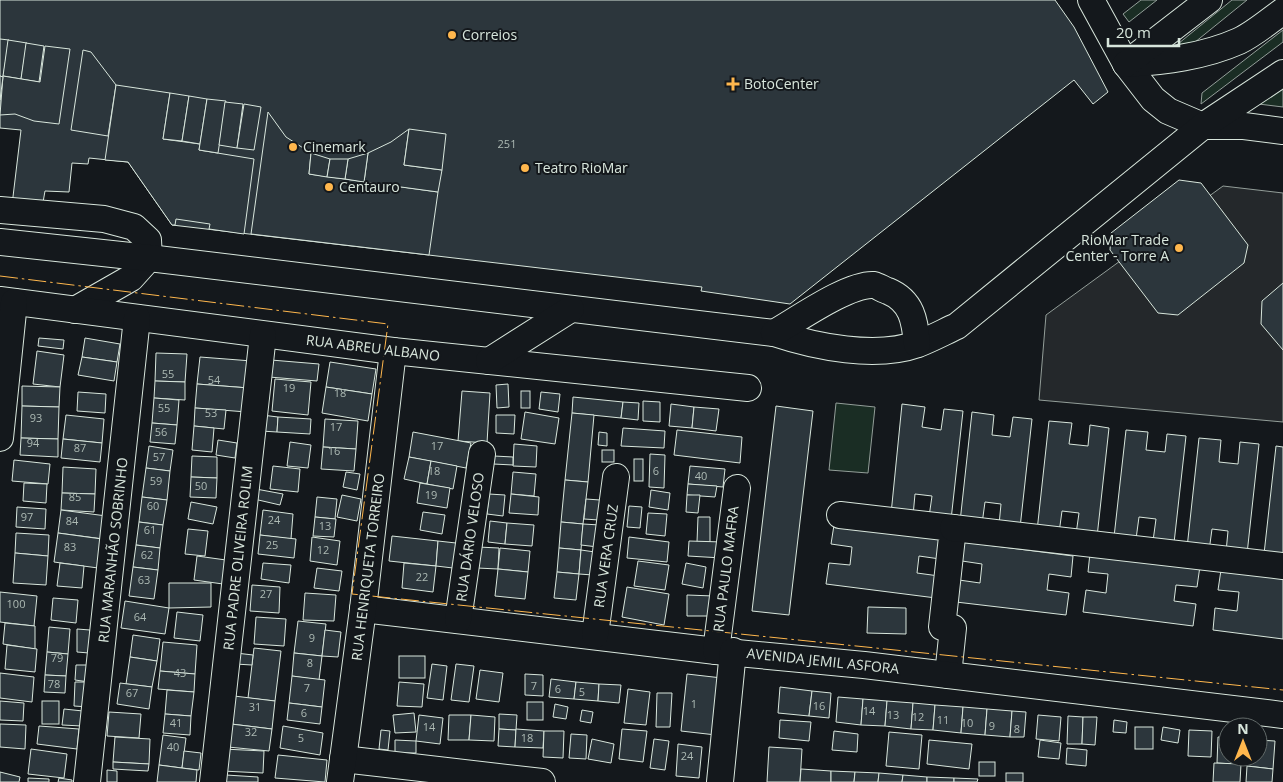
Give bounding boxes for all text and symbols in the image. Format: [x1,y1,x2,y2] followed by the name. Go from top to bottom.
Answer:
[1108,15,1179,47] scale bar
[1116,22,1151,42] text: 20 m
[462,25,518,44] place label: Correios
[446,29,458,41] marker: Correios
[744,74,819,93] place label: BotoCenter
[726,77,740,91] marker: BotoCenter
[498,136,516,151] house number: 251
[303,137,366,156] place label: Cinemark
[287,141,299,153] marker: Cinemark
[535,158,628,177] place label: Teatro RioMar
[519,162,531,174] marker: Teatro RioMar
[339,177,400,196] place label: Centauro
[323,181,335,193] marker: Centauro
[1065,230,1169,265] place label: RioMar Trade Center - Torre A
[1173,242,1185,254] marker: RioMar Trade Center - Torre A
[305,330,441,365] street label: RUA ABREU ALBANO
[162,366,174,381] house number: 55
[208,372,221,387] house number: 54
[283,380,295,395] house number: 19
[334,385,346,400] house number: 18
[158,400,170,415] house number: 55
[205,405,217,420] house number: 53
[30,410,42,425] house number: 93
[330,419,342,434] house number: 17
[155,424,167,439] house number: 56
[27,435,40,450] house number: 94
[431,438,443,453] house number: 17
[74,440,86,455] house number: 87
[328,443,340,458] house number: 16
[153,449,165,464] house number: 57
[93,456,132,644] street label: RUA MARANHÃO SOBRINHO
[428,463,440,478] house number: 18
[653,463,659,478] house number: 6
[218,465,257,651] street label: RUA PADRE OLIVEIRA ROLIM
[695,468,707,483] house number: 40
[451,471,488,603] street label: RUA DÁRIO VELOSO
[347,472,388,662] street label: RUA HENRIQUETA TORREIRO
[150,473,162,488] house number: 59
[195,478,207,493] house number: 50
[425,487,437,502] house number: 19
[69,489,81,504] house number: 85
[147,498,159,513] house number: 60
[589,503,622,609] street label: RUA VERA CRUZ
[708,505,743,633] street label: RUA PAULO MAFRA
[21,509,33,524] house number: 97
[268,512,281,527] house number: 24
[66,513,79,528] house number: 84
[319,518,331,533] house number: 13
[144,522,156,537] house number: 61
[266,537,278,552] house number: 25
[64,539,76,554] house number: 83
[317,542,329,557] house number: 12
[141,547,153,562] house number: 62
[416,569,428,584] house number: 22
[138,572,150,587] house number: 63
[260,586,272,601] house number: 27
[7,596,25,611] house number: 100
[134,609,147,624] house number: 64
[309,630,315,645] house number: 9
[746,643,900,678] street label: AVENIDA JEMIL ASFORA
[51,650,63,665] house number: 79
[307,655,313,670] house number: 8
[174,665,186,680] house number: 43
[48,676,60,691] house number: 78
[531,678,537,693] house number: 7
[304,680,310,695] house number: 7
[555,681,561,696] house number: 6
[579,684,585,699] house number: 5
[126,685,138,700] house number: 67
[691,696,697,711] house number: 1
[813,698,825,713] house number: 16
[249,699,261,714] house number: 31
[863,703,876,718] house number: 14
[301,705,307,720] house number: 6
[887,707,899,722] house number: 13
[912,709,924,724] house number: 12
[937,712,949,727] house number: 11
[170,715,182,730] house number: 41
[961,715,973,730] house number: 10
[1218,717,1268,767] north arrow
[989,718,995,733] house number: 9
[423,719,436,734] house number: 14
[1237,719,1249,738] text: N
[1014,721,1020,736] house number: 8
[245,724,257,739] house number: 32
[298,730,304,745] house number: 5
[521,730,533,745] house number: 18
[167,739,179,754] house number: 40
[681,748,694,763] house number: 24

